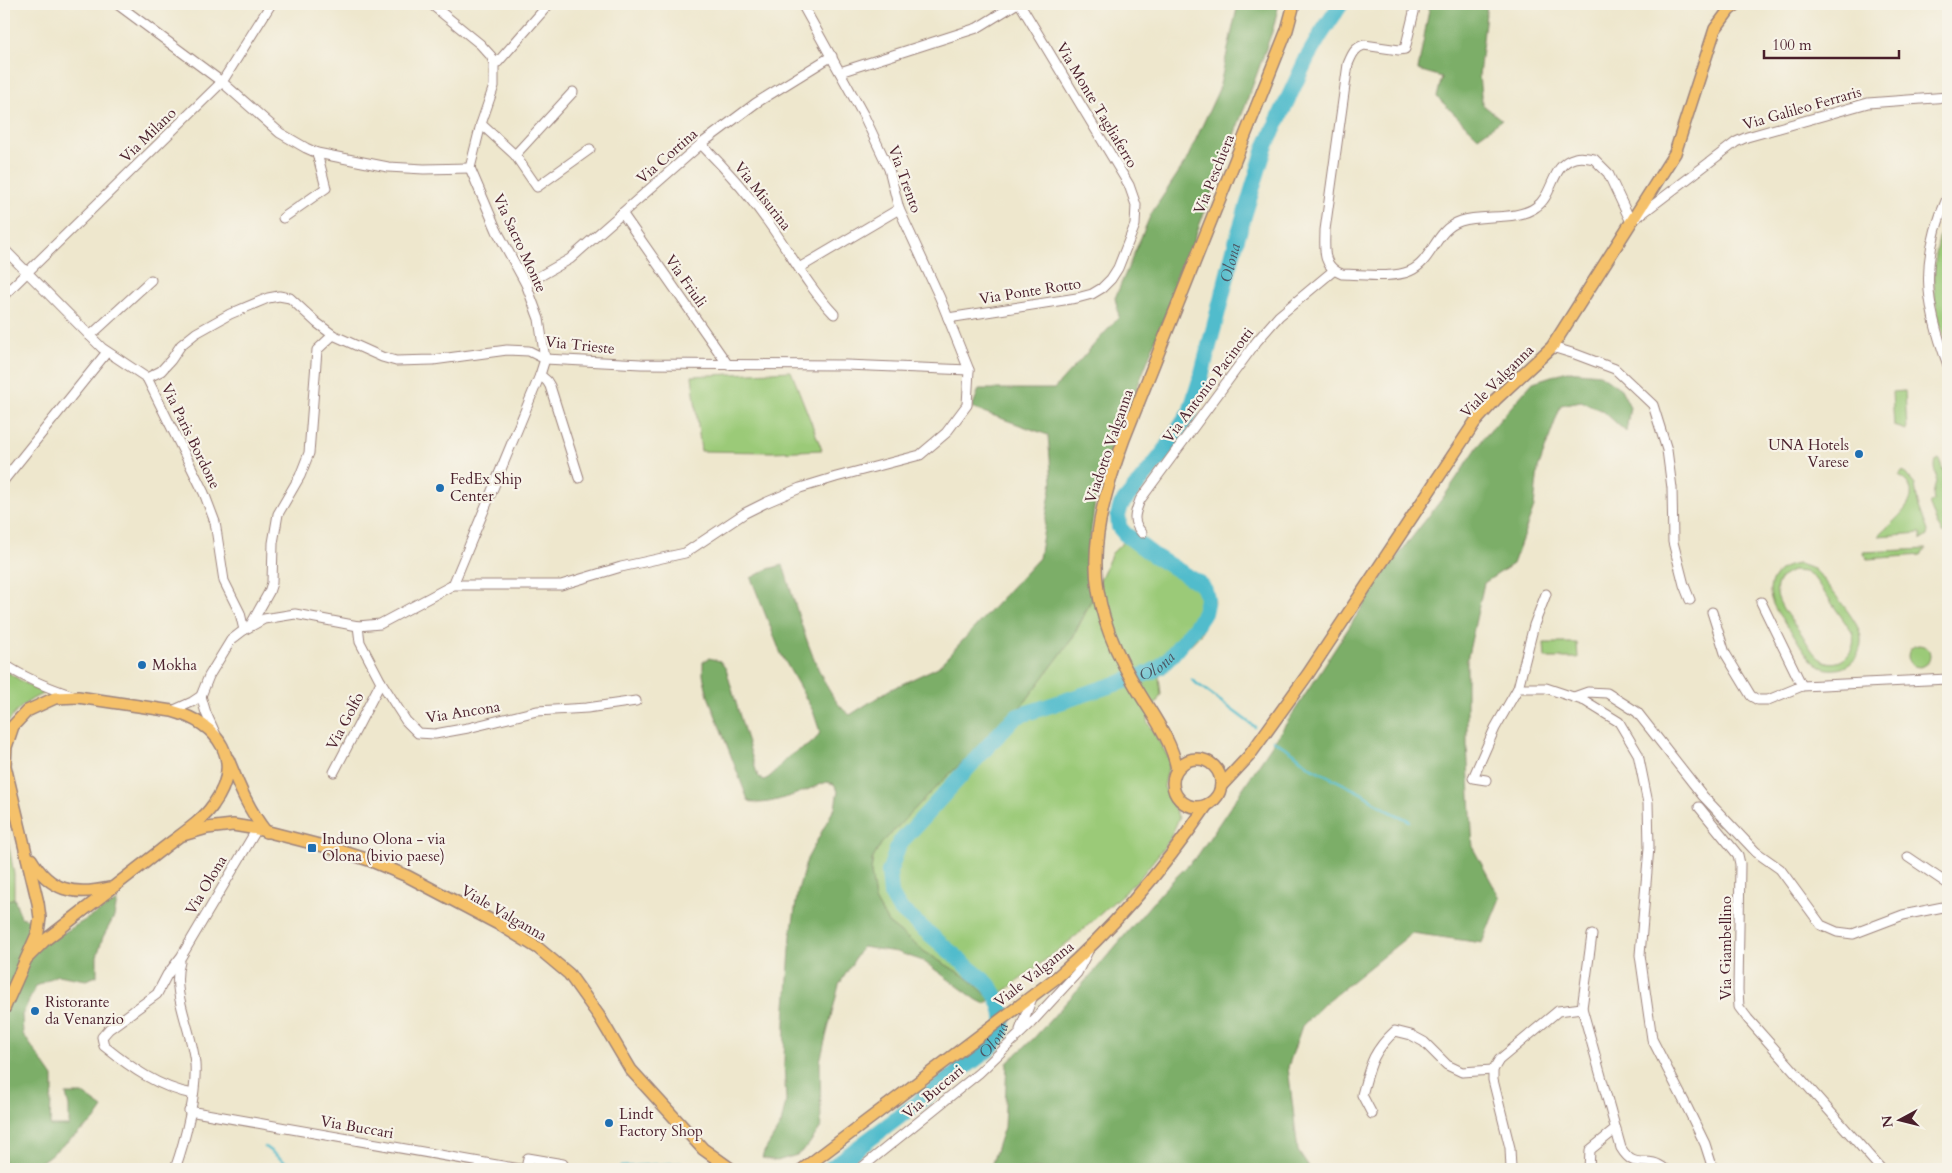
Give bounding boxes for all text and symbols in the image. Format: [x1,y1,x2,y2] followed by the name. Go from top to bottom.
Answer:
[1764,28,1900,60] scale bar
[1772,35,1812,55] text: 100 m
[1052,39,1142,171] street label: Via Monte Tagliaferro
[1740,82,1864,134] street label: Via Galileo Ferraris
[116,103,180,167] street label: Via Milano
[632,124,702,188] street label: Via Cortina
[1189,131,1239,217] street label: Via Peschiera
[884,142,926,216] street label: Via Trento
[730,158,796,235] street label: Via Misurina
[488,191,552,296] street label: Via Sacro Monte
[1215,241,1246,285] water label: Olona
[661,251,711,311] street label: Via Friuli
[978,273,1082,309] street label: Via Ponte Rotto
[1158,323,1258,447] street label: Via Antonio Pacinotti
[544,331,616,359] street label: Via Trieste
[1456,340,1538,422] street label: Viale Valganna
[157,380,225,492] street label: Via Paris Bordone
[1080,386,1138,506] street label: Viadotto Valganna
[1768,435,1849,472] place label: UNA Hotels Varese
[1853,448,1865,460] marker: UNA Hotels Varese
[450,469,522,506] place label: FedEx Ship Center
[434,482,446,494] marker: FedEx Ship Center
[1136,647,1180,686] water label: Olona
[152,655,197,675] place label: Mokha
[136,659,148,671] marker: Mokha
[322,689,368,753] street label: Via Golfo
[424,696,502,728] street label: Via Ancona
[322,829,446,866] place label: Induno Olona - via Olona (bivio paese)
[306,842,318,854] marker: Induno Olona - via Olona (bivio paese)
[181,851,232,918] street label: Via Olona
[457,880,551,946] street label: Viale Valganna
[1716,896,1736,1000] street label: Via Giambellino
[990,936,1078,1011] street label: Viale Valganna
[45,992,124,1029] place label: Ristorante da Venanzio
[29,1005,41,1017] marker: Ristorante da Venanzio
[974,1021,1014,1064] water label: Olona
[898,1061,968,1123] street label: Via Buccari
[1874,1096,1924,1146] north arrow
[619,1104,703,1141] place label: Lindt Factory Shop
[319,1111,395,1143] street label: Via Buccari
[1877,1114,1898,1129] text: N
[603,1117,615,1129] marker: Lindt Factory Shop

